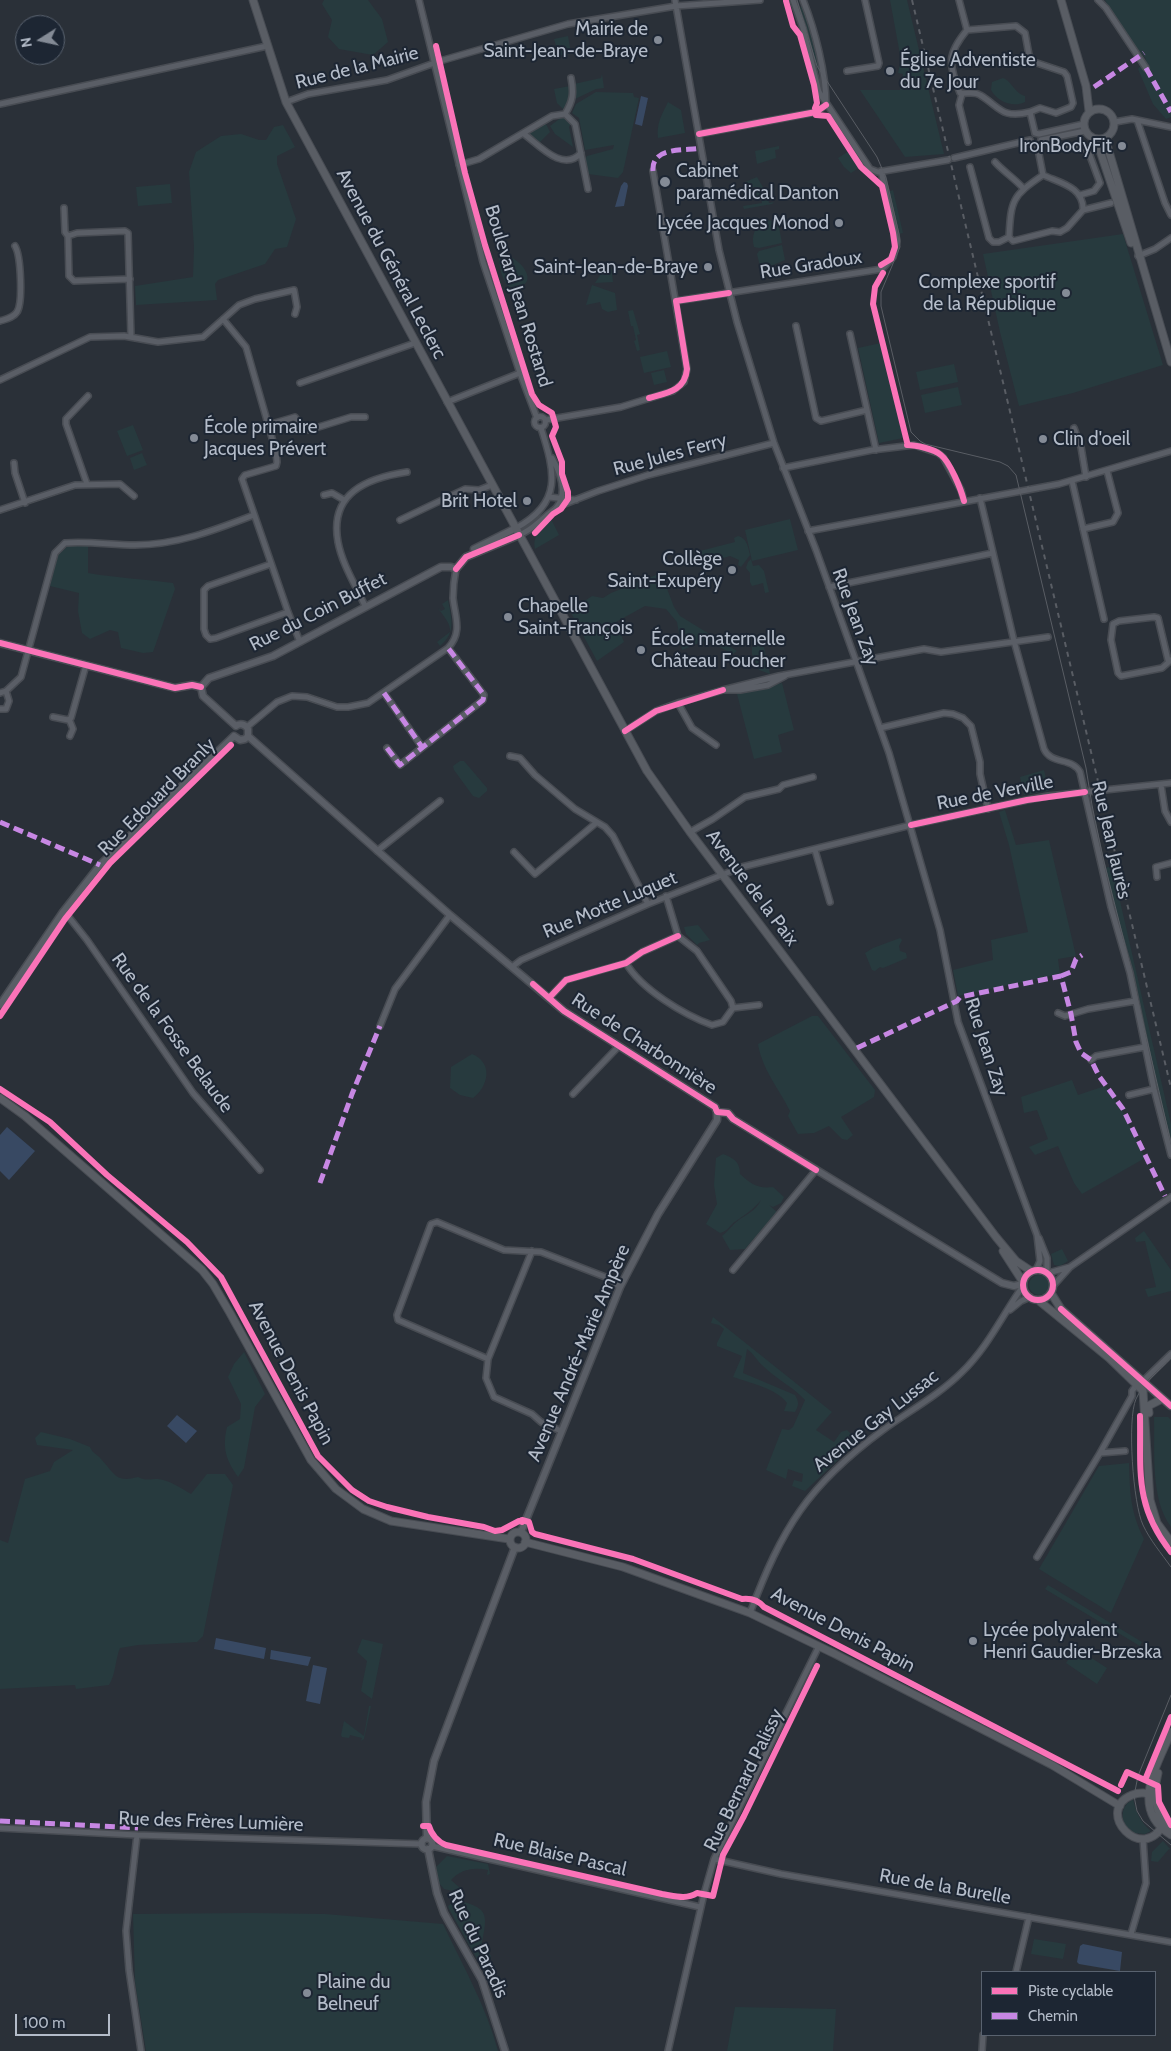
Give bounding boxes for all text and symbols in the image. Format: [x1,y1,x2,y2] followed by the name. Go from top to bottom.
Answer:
[15,15,65,65] north arrow
[483,18,648,62] place label: Mairie de Saint-Jean-de-Braye
[652,34,664,46] marker: Mairie de Saint-Jean-de-Braye
[16,36,36,49] text: N
[293,42,421,94] street label: Rue de la Mairie
[900,49,1036,93] place label: Église Adventiste du 7e Jour
[884,65,896,77] marker: Église Adventiste du 7e Jour
[1019,135,1112,157] place label: IronBodyFit
[1116,140,1128,152] marker: IronBodyFit
[676,160,839,204] place label: Cabinet paramédical Danton
[331,165,451,363] street label: Avenue du Général Leclerc
[658,175,672,189] marker: Cabinet paramédical Danton
[479,202,557,390] street label: Boulevard Jean Rostand
[657,212,829,234] place label: Lycée Jacques Monod
[833,217,845,229] marker: Lycée Jacques Monod
[758,246,864,284] street label: Rue Gradoux
[533,256,698,278] place label: Saint-Jean-de-Braye
[702,261,714,273] marker: Saint-Jean-de-Braye
[919,271,1056,315] place label: Complexe sportif de la République
[1060,287,1072,299] marker: Complexe sportif de la République
[204,416,326,460] place label: École primaire Jacques Prévert
[1053,428,1130,450] place label: Clin d'oeil
[611,429,729,481] street label: Rue Jules Ferry
[188,432,200,444] marker: École primaire Jacques Prévert
[1037,433,1049,445] marker: Clin d'oeil
[441,490,517,512] place label: Brit Hotel
[521,495,533,507] marker: Brit Hotel
[607,548,722,592] place label: Collège Saint-Exupéry
[726,564,738,576] marker: Collège Saint-Exupéry
[827,565,883,669] street label: Rue Jean Zay
[246,568,390,656] street label: Rue du Coin Buffet
[518,595,633,639] place label: Chapelle Saint-François
[502,611,514,623] marker: Chapelle Saint-François
[651,628,786,672] place label: École maternelle Château Foucher
[635,644,647,656] marker: École maternelle Château Foucher
[93,733,221,861] street label: Rue Edouard Branly
[935,771,1055,815] street label: Rue de Verville
[1086,779,1136,901] street label: Rue Jean Jaurès
[701,825,803,951] street label: Avenue de la Paix
[540,866,680,944] street label: Rue Motte Luquet
[106,949,238,1117] street label: Rue de la Fosse Belaude
[567,989,721,1099] street label: Rue de Charbonnière
[959,995,1013,1099] street label: Rue Jean Zay
[523,1241,635,1465] street label: Avenue André-Marie Ampère
[243,1297,339,1449] street label: Avenue Denis Papin
[809,1365,943,1477] street label: Avenue Gay Lussac
[767,1582,919,1678] street label: Avenue Denis Papin
[983,1619,1162,1663] place label: Lycée polyvalent Henri Gaudier-Brzeska
[967,1635,979,1647] marker: Lycée polyvalent Henri Gaudier-Brzeska
[700,1705,788,1855] street label: Rue Bernard Palissy
[118,1807,304,1837] street label: Rue des Frères Lumière
[491,1829,629,1881] street label: Rue Blaise Pascal
[878,1864,1012,1910] street label: Rue de la Burelle
[443,1886,513,2002] street label: Rue du Paradis
[317,1971,391,2015] place label: Plaine du Belneuf
[981,1971,1156,2036] legend
[1028,1982,1113,2000] text: Piste cyclable
[301,1987,313,1999] marker: Plaine du Belneuf
[18,2004,112,2036] scale bar
[1028,2007,1078,2025] text: Chemin
[23,2014,65,2032] text: 100 m

